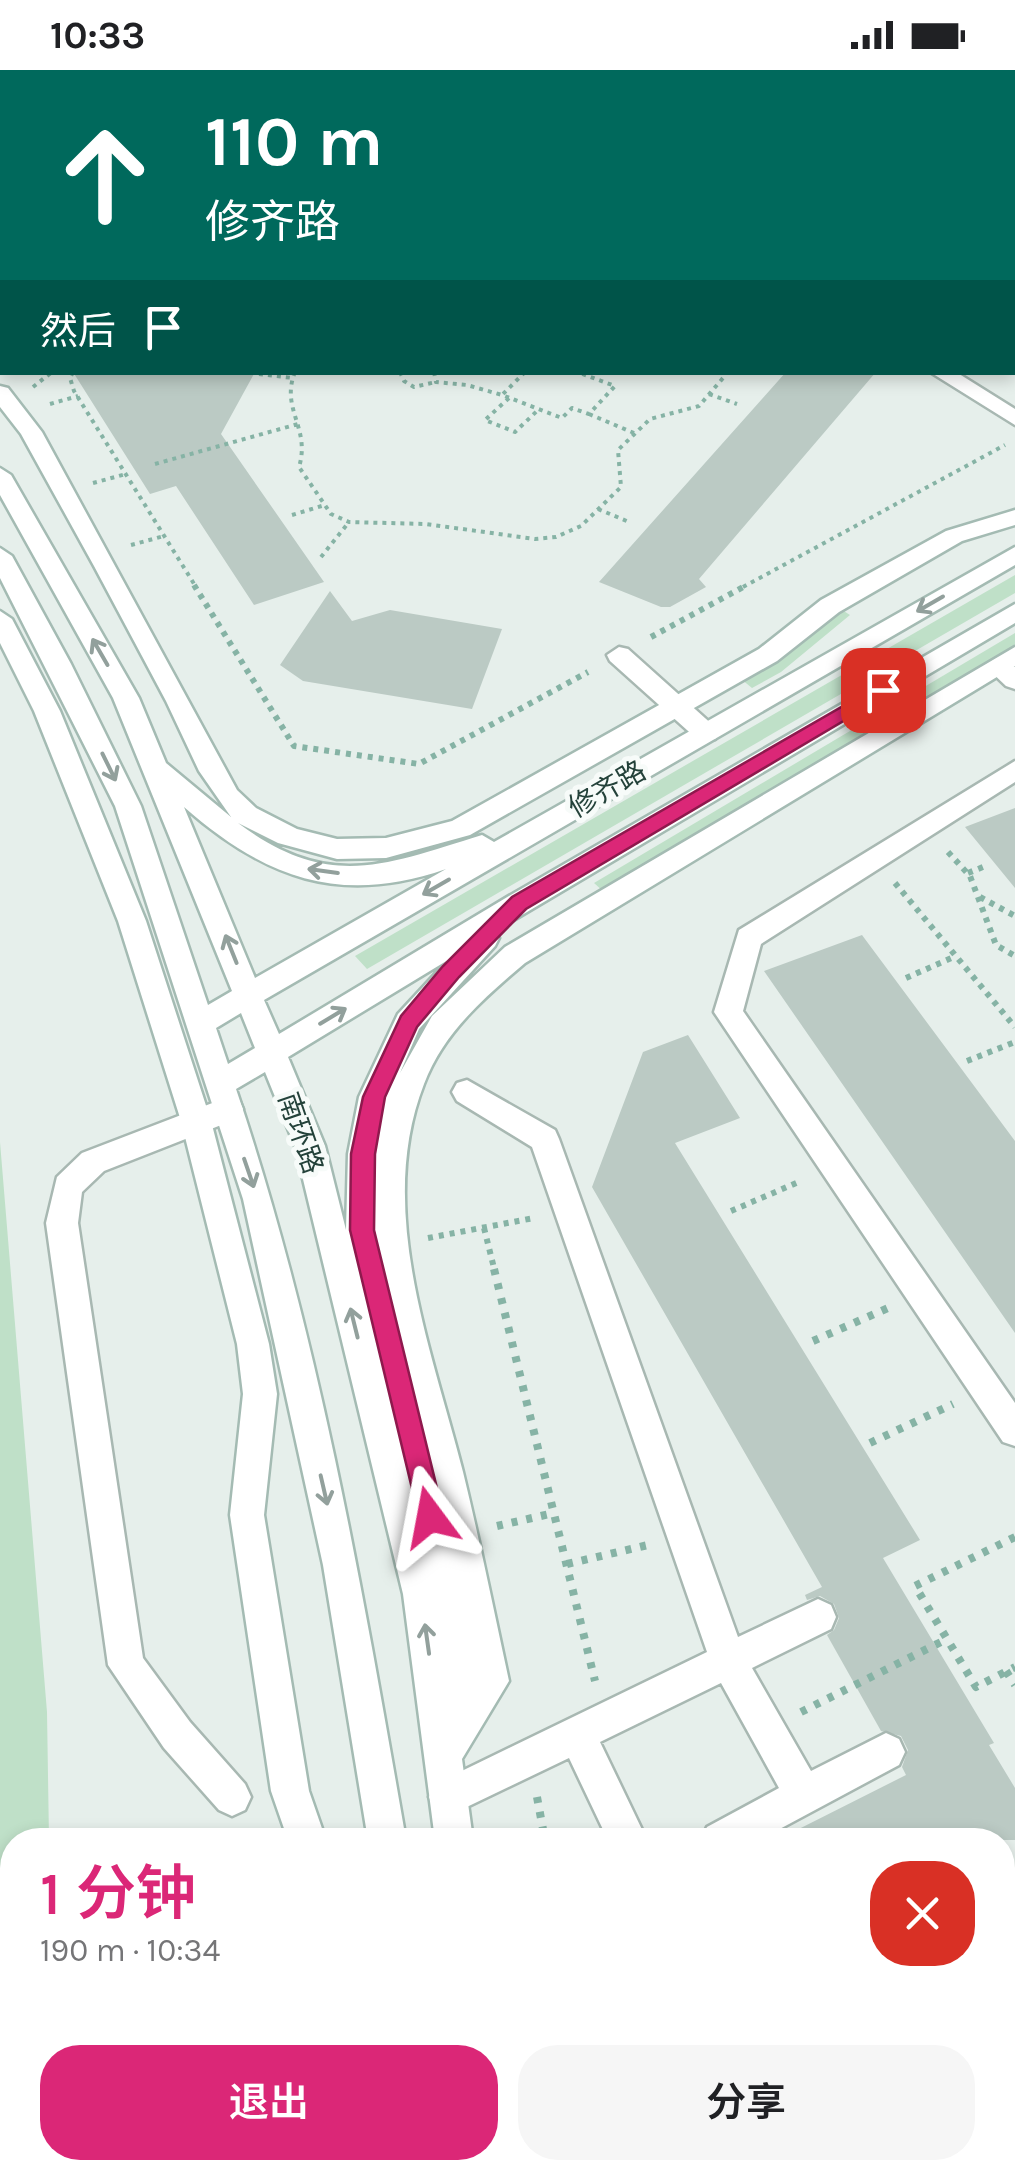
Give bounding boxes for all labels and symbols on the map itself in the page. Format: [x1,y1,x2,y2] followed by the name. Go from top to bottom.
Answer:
[917,594,945,614] one-way arrow
[89,637,109,667] one-way arrow
[841,648,926,733] pin
[101,751,120,781] one-way arrow
[562,754,652,824] street label: 修齐路
[307,861,339,880] one-way arrow
[422,878,451,898] one-way arrow
[220,934,238,964] one-way arrow
[318,1006,347,1026] one-way arrow
[272,1088,330,1178] street label: 南环路
[242,1157,260,1189] one-way arrow
[344,1308,362,1340] one-way arrow
[378,1465,482,1569] position arrow
[316,1473,334,1505] one-way arrow
[418,1624,436,1656] one-way arrow

